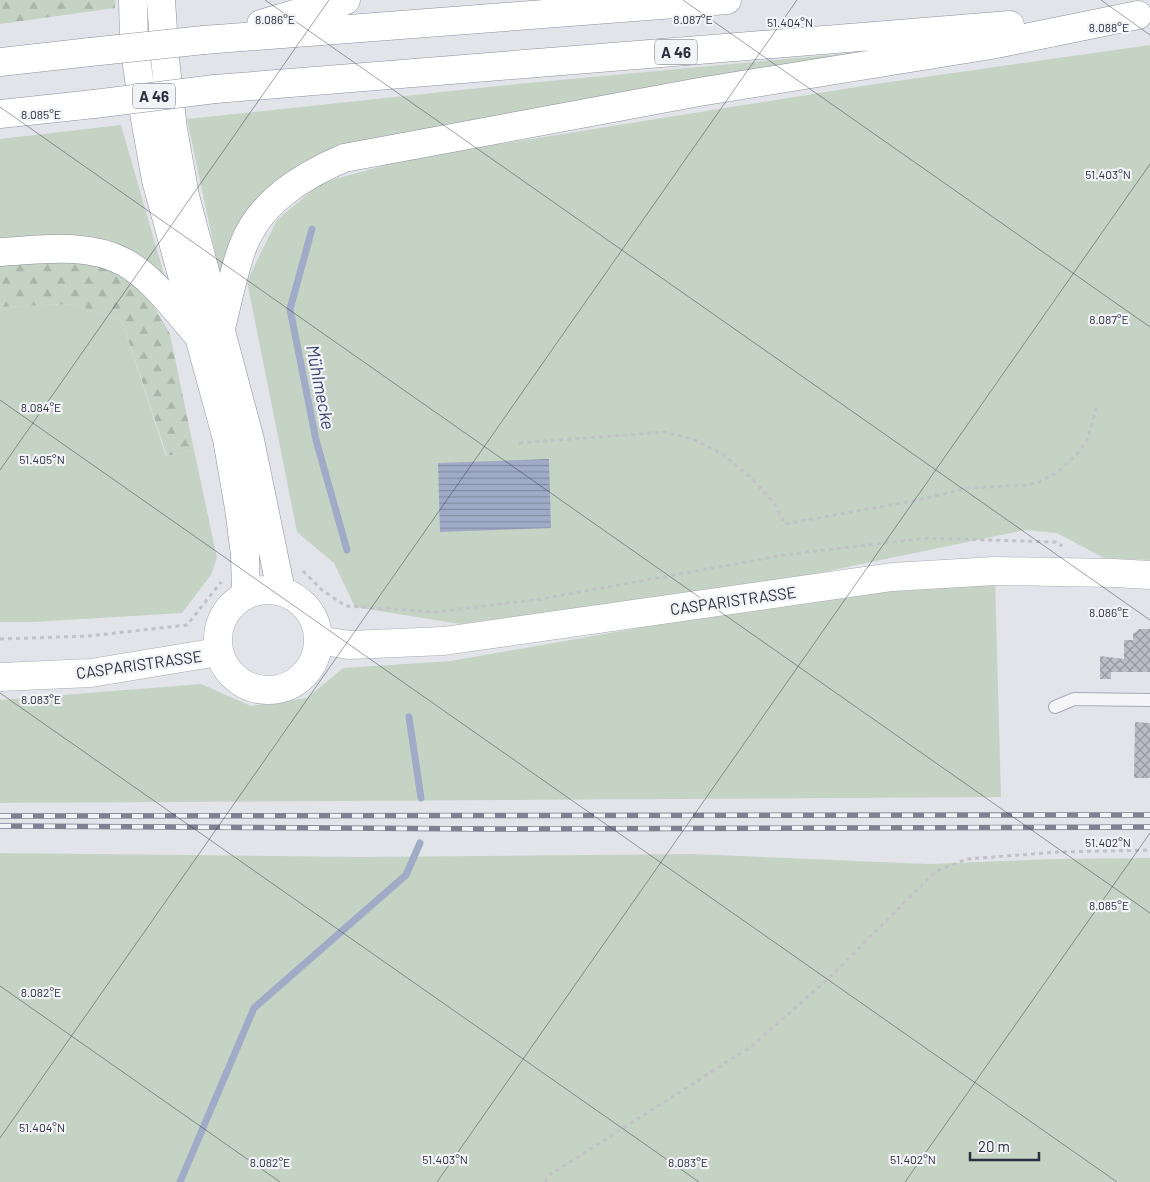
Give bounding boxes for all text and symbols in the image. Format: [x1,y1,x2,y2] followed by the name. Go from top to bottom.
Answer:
[255,12,295,26] text: 8.086°E
[673,12,713,26] text: 8.087°E
[767,15,813,29] text: 51.404°N
[1089,20,1129,34] text: 8.088°E
[655,40,697,64] road number: A 46
[133,84,175,108] road number: A 46
[21,107,61,121] text: 8.085°E
[1085,167,1131,181] text: 51.403°N
[1089,312,1129,326] text: 8.087°E
[302,343,340,431] water label: Mühlmecke
[21,400,61,414] text: 8.084°E
[19,452,65,466] text: 51.405°N
[669,582,797,618] street label: CASPARISTRASSE
[1089,605,1129,619] text: 8.086°E
[75,646,203,682] street label: CASPARISTRASSE
[21,692,61,706] text: 8.083°E
[1085,835,1131,849] text: 51.402°N
[1089,898,1129,912] text: 8.085°E
[21,985,61,999] text: 8.082°E
[19,1120,65,1134] text: 51.404°N
[970,1130,1039,1162] scale bar
[978,1137,1010,1155] text: 20 m
[422,1152,468,1166] text: 51.403°N
[890,1152,936,1166] text: 51.402°N
[250,1155,290,1169] text: 8.082°E
[668,1155,708,1169] text: 8.083°E

